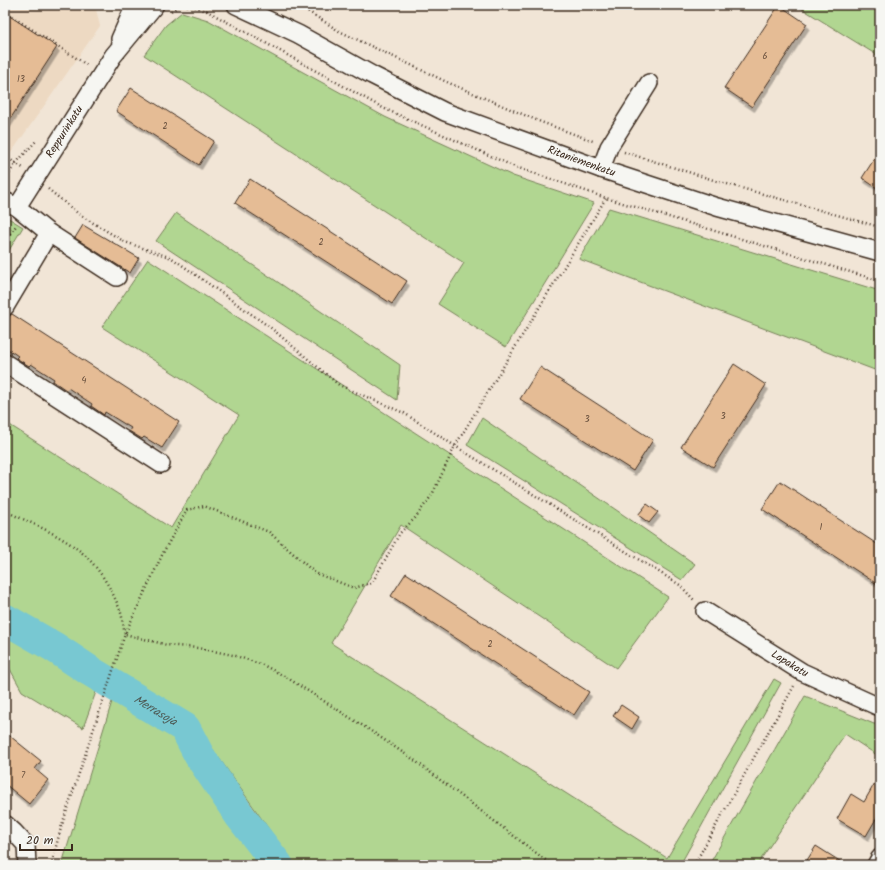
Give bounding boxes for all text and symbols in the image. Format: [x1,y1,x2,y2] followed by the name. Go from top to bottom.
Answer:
[762,49,768,64] house number: 6
[17,72,25,87] house number: 13
[41,101,89,162] street label: Reppurinkatu
[162,119,168,134] house number: 2
[545,141,618,182] street label: Ritaniemenkatu
[318,235,324,250] house number: 2
[82,373,87,388] house number: 4
[720,409,726,424] house number: 3
[584,412,590,427] house number: 3
[820,520,823,535] house number: 1
[487,637,493,652] house number: 2
[767,646,812,683] street label: Lapakatu
[130,690,182,731] water label: Merrasoja
[21,768,26,783] house number: 7
[20,826,72,852] scale bar
[26,831,54,850] text: 20 m

